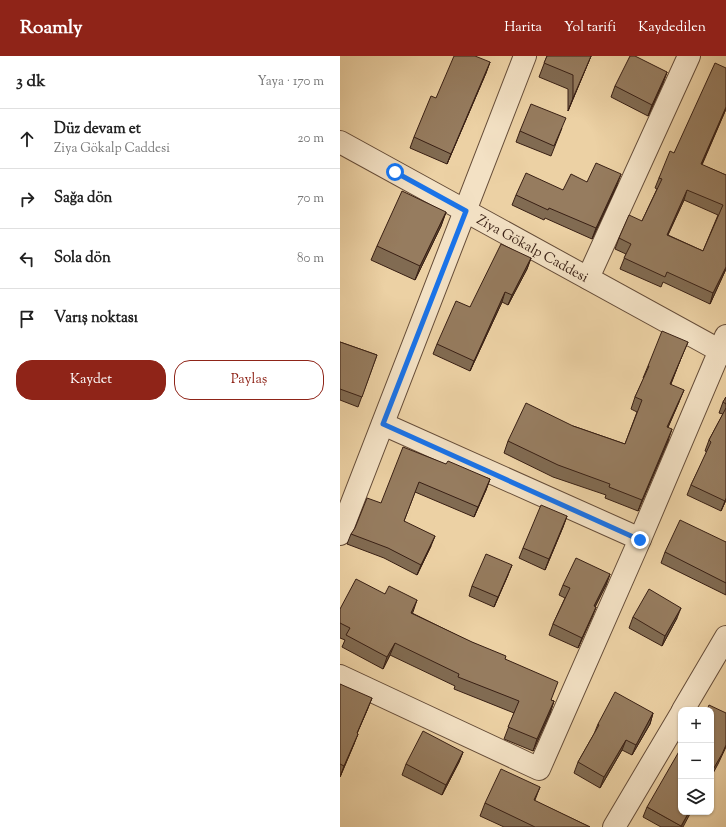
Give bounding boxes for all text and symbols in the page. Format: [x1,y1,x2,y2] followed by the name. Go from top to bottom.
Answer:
[20,15,83,42] text: Roamly
[504,18,542,38] text: Harita
[564,18,616,38] text: Yol tarifi
[638,18,706,38] text: Kaydedilen
[16,70,46,94] text: 3 dk
[257,73,324,91] text: Yaya · 170 m
[54,119,141,140] text: Düz devam et
[16,128,38,150] icon: ahead
[298,130,324,148] text: 20 m
[54,140,170,158] text: Ziya Gökalp Caddesi
[386,163,404,181] route start
[16,188,38,210] icon: right
[54,188,112,209] text: Sağa dön
[297,190,324,208] text: 70 m
[472,211,591,288] street label: Ziya Gökalp Caddesi
[16,248,38,270] icon: left
[54,248,111,269] text: Sola dön
[297,250,324,268] text: 80 m
[16,308,38,330] icon: arrive
[54,308,138,329] text: Varış noktası
[16,360,166,400] button: Kaydet
[174,360,324,400] button: Paylaş
[631,531,649,549] route end
[678,707,714,815] map controls
[678,707,714,743] button: +
[678,743,714,779] button: −
[678,779,714,815] button: layers

